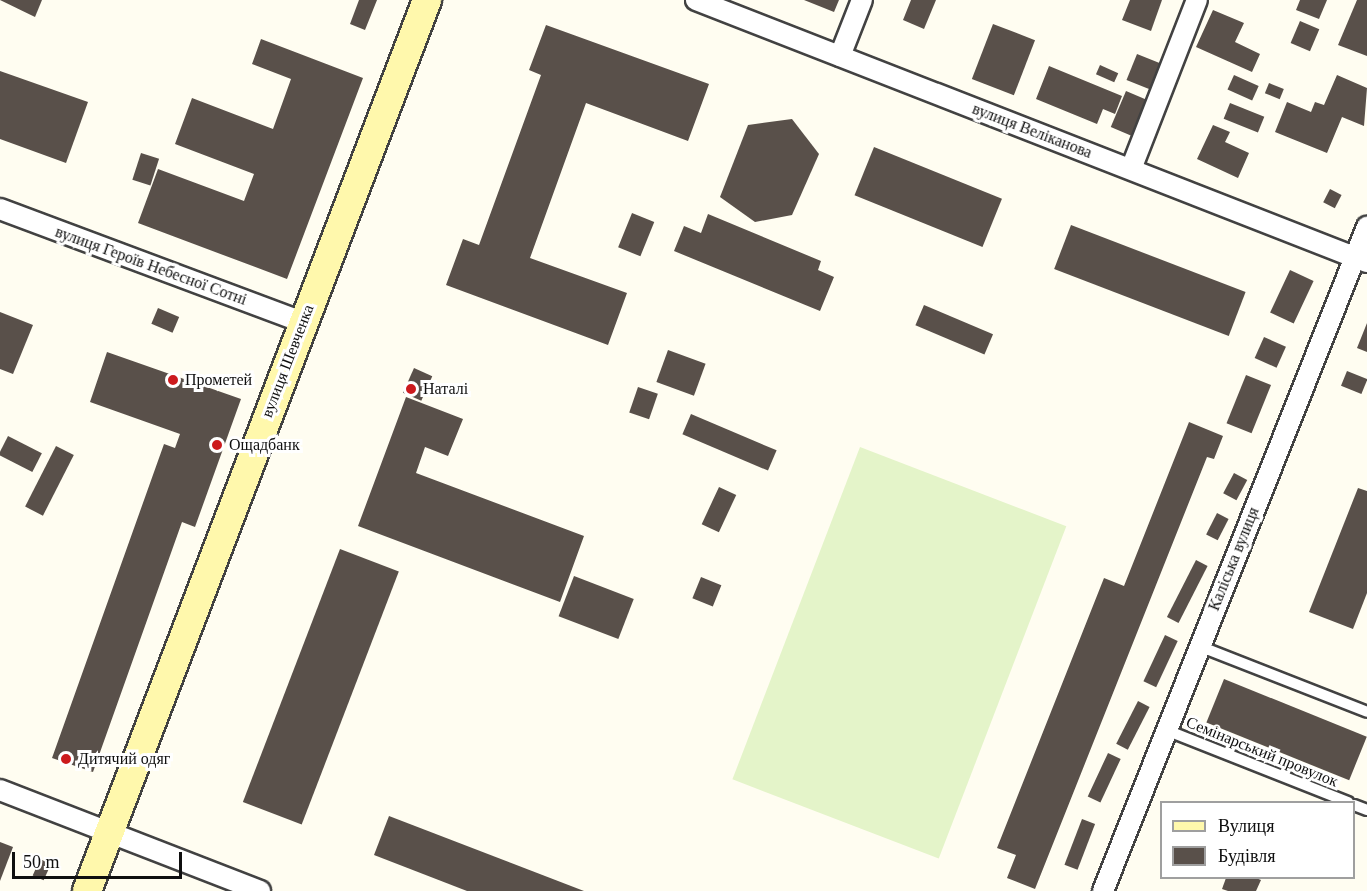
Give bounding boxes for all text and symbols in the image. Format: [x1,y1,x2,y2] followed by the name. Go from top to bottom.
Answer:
[969,99,1095,163] street label: вулиця Веліканова
[53,222,249,310] street label: вулиця Героїв Небесної Сотні
[258,302,318,420] street label: вулиця Шевченка
[185,370,252,390] place label: Прометей
[166,373,180,387] marker: Прометей
[423,379,468,399] place label: Наталі
[404,382,418,396] marker: Наталі
[229,435,300,455] place label: Ощадбанк
[210,438,224,452] marker: Ощадбанк
[1205,504,1263,614] street label: Каліська вулиця
[1183,713,1341,791] street label: Семінарський провулок
[78,749,170,769] place label: Дитячий одяг
[59,752,73,766] marker: Дитячий одяг
[1160,801,1355,879] legend
[1218,816,1275,836] text: Вулиця
[15,840,184,878] scale bar
[1218,846,1275,866] text: Будівля
[23,852,60,872] text: 50 m

